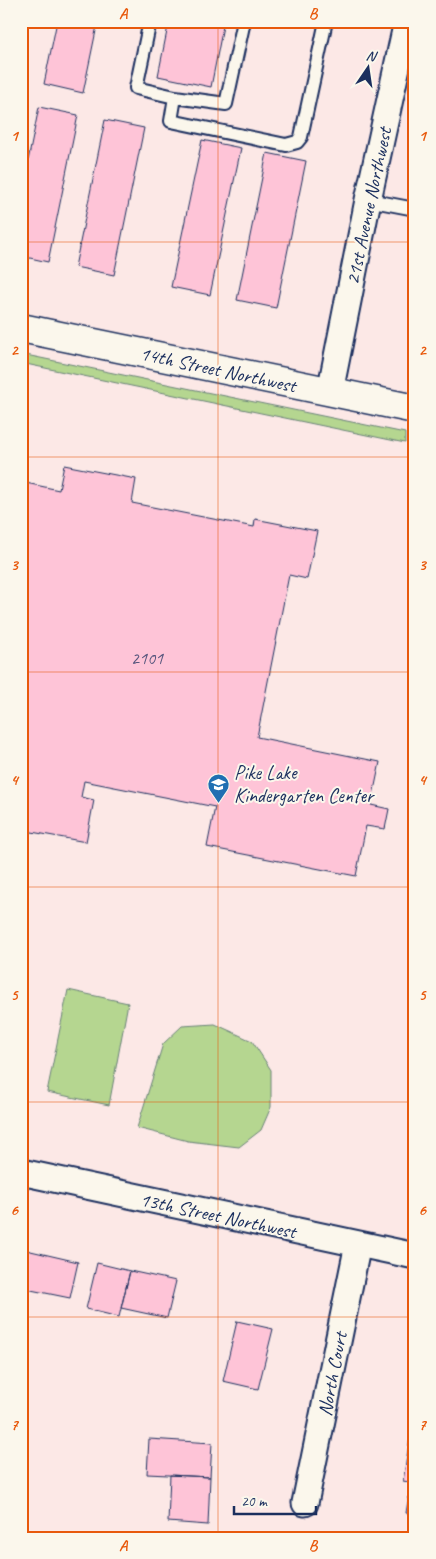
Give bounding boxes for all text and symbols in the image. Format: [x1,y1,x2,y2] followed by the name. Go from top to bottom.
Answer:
[119,4,129,24] text: A
[309,4,319,24] text: B
[344,42,394,92] north arrow
[365,47,379,66] text: N
[340,123,398,287] street label: 21st Avenue Northwest
[10,126,19,146] text: 1
[418,126,427,146] text: 1
[10,340,19,360] text: 2
[418,340,427,360] text: 2
[138,341,300,399] street label: 14th Street Northwest
[10,555,19,575] text: 3
[418,555,427,575] text: 3
[131,647,164,669] house number: 2101
[234,760,375,808] place label: Pike Lake Kindergarten Center
[10,770,19,790] text: 4
[418,770,427,790] text: 4
[206,772,230,803] school or university icon: Pike Lake Kindergarten Center
[11,985,20,1005] text: 5
[419,985,428,1005] text: 5
[138,1187,300,1245] street label: 13th Street Northwest
[10,1200,19,1220] text: 6
[418,1200,427,1220] text: 6
[312,1328,353,1418] street label: North Court
[10,1415,19,1435] text: 7
[418,1415,427,1435] text: 7
[234,1484,316,1516] scale bar
[241,1492,268,1511] text: 20 m
[119,1536,129,1556] text: A
[309,1536,319,1556] text: B

